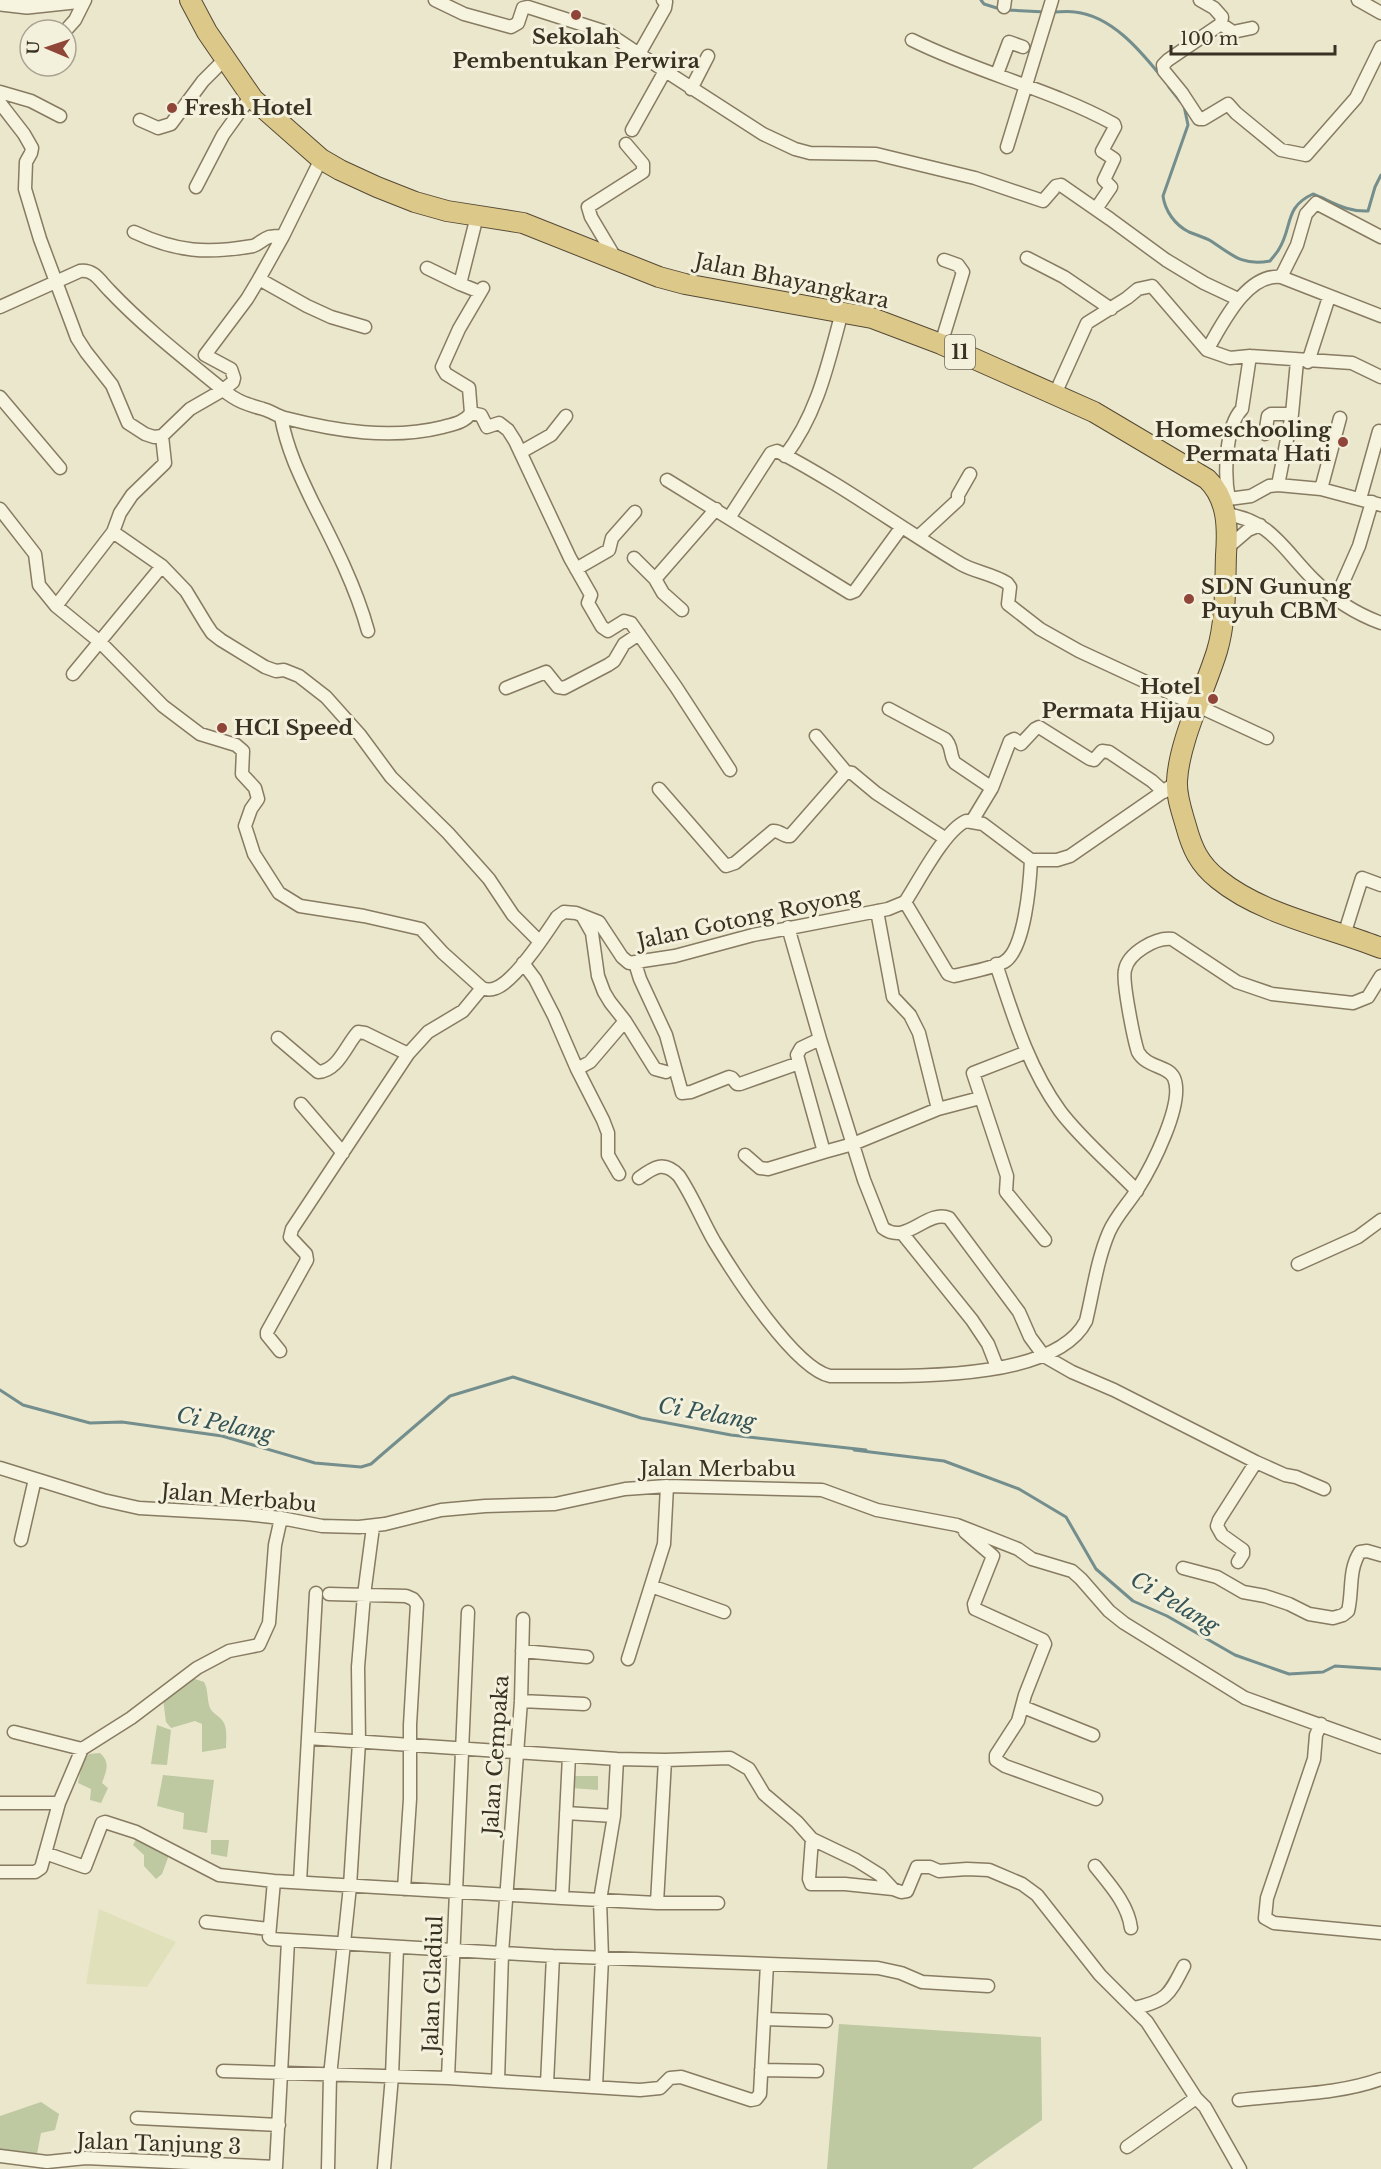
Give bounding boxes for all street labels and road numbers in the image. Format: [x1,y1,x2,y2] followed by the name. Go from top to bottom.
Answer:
[690,247,892,314] street label: Jalan Bhayangkara
[945,335,975,369] road number: 11
[632,881,864,955] street label: Jalan Gotong Royong
[637,1456,796,1482] street label: Jalan Merbabu
[157,1478,318,1518] street label: Jalan Merbabu
[477,1674,515,1839] street label: Jalan Cempaka
[418,1915,448,2056] street label: Jalan Gladiul
[73,2128,242,2160] street label: Jalan Tanjung 3

